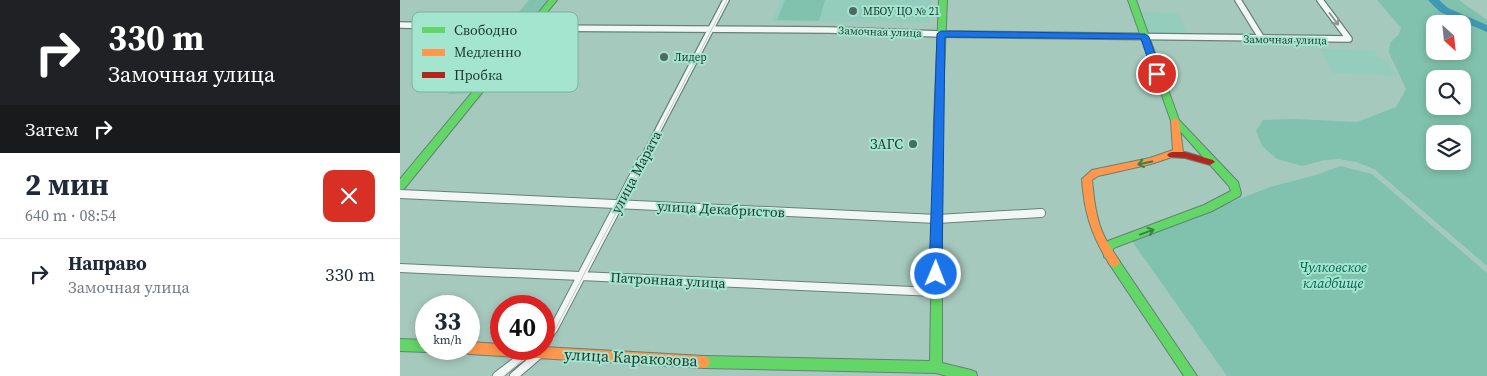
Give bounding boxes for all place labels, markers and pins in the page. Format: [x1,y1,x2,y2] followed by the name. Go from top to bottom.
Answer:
[863,4,940,19] place label: МБОУ ЦО № 21
[847,5,859,17] marker: МБОУ ЦО № 21
[674,50,707,65] place label: Лидер
[658,51,670,63] marker: Лидер
[1136,53,1178,95] pin
[870,134,903,154] place label: ЗАГС
[907,138,919,150] marker: ЗАГС

